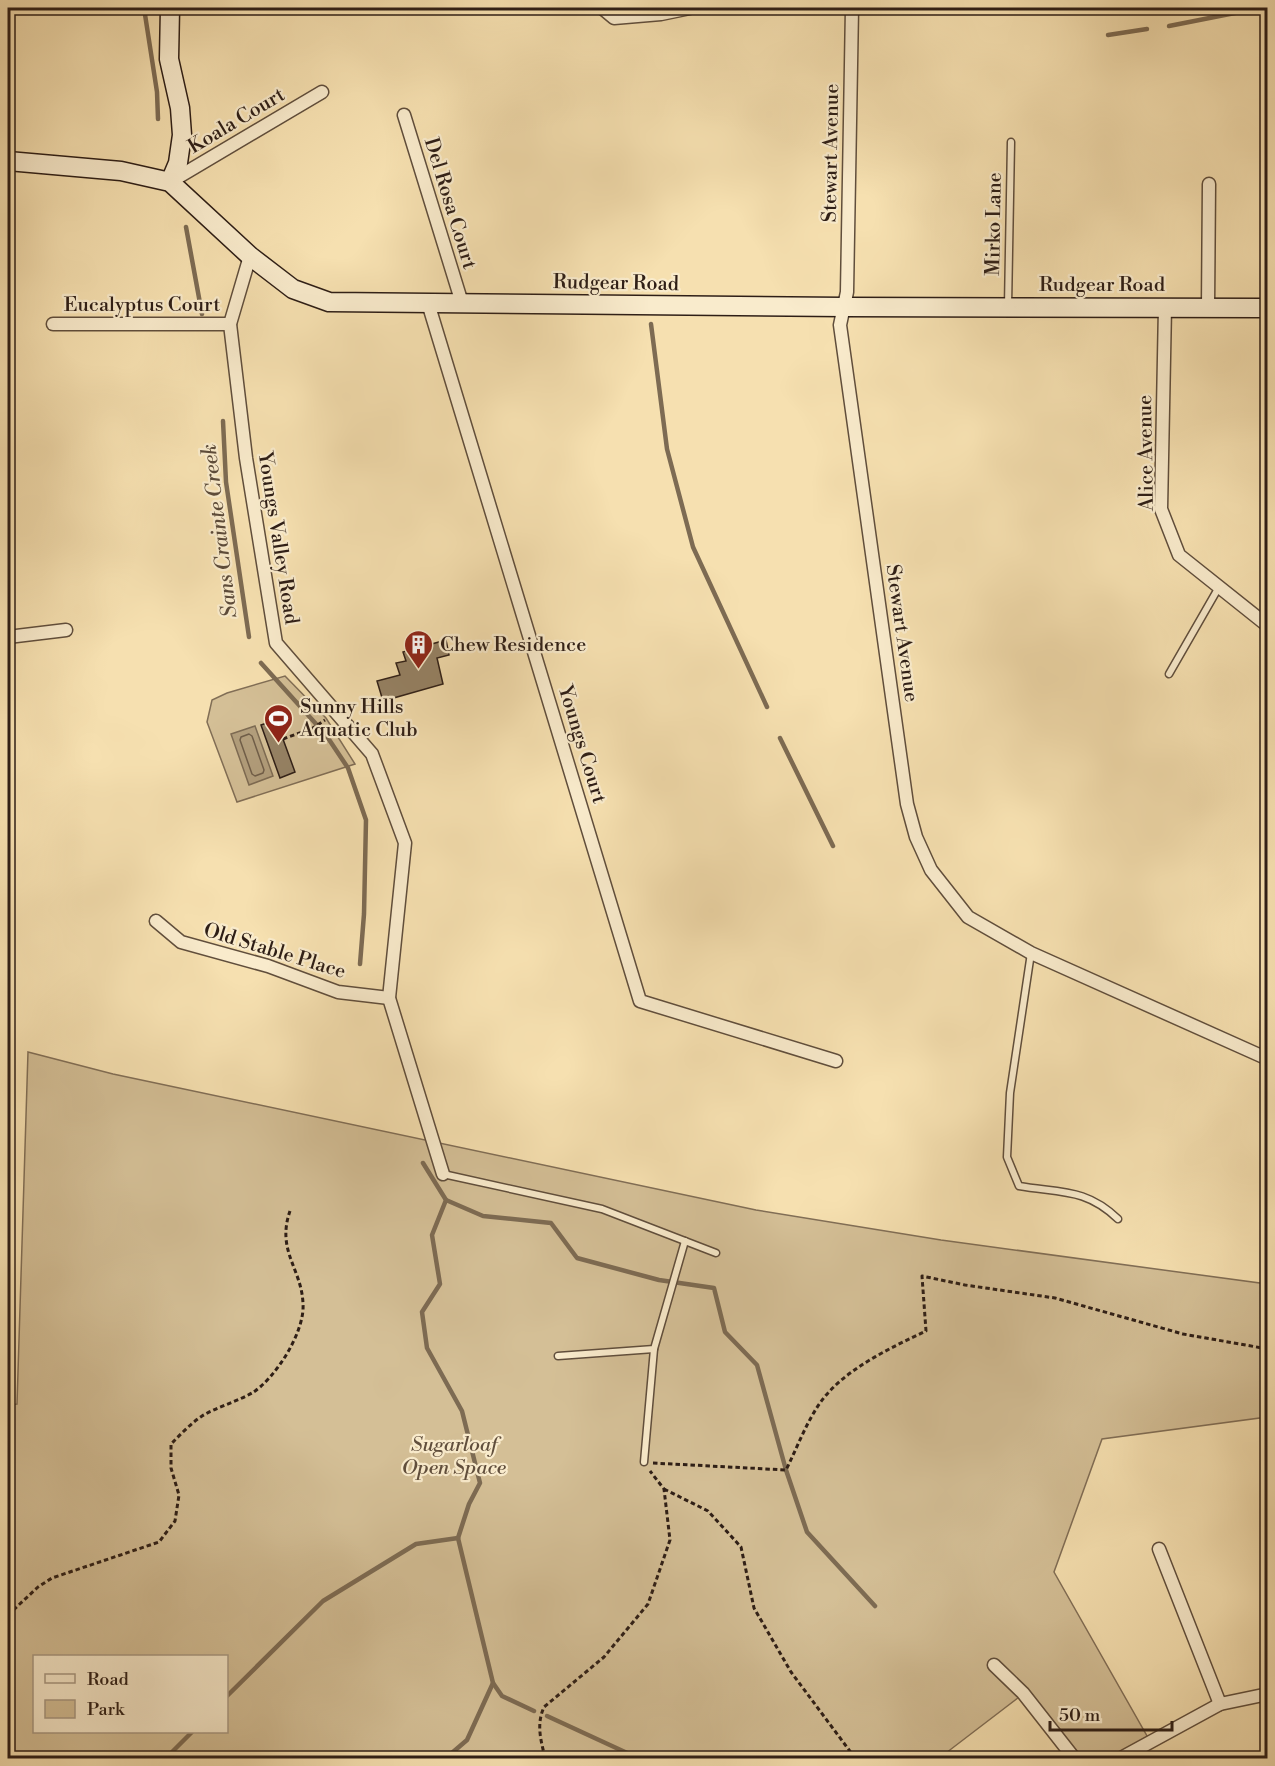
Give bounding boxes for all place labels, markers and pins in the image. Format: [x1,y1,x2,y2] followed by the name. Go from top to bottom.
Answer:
[403,628,435,670] building icon: Chew Residence
[440,633,586,658] place label: Chew Residence
[299,695,418,743] place label: Sunny Hills Aquatic Club
[263,702,295,744] sports icon: Sunny Hills Aquatic Club

